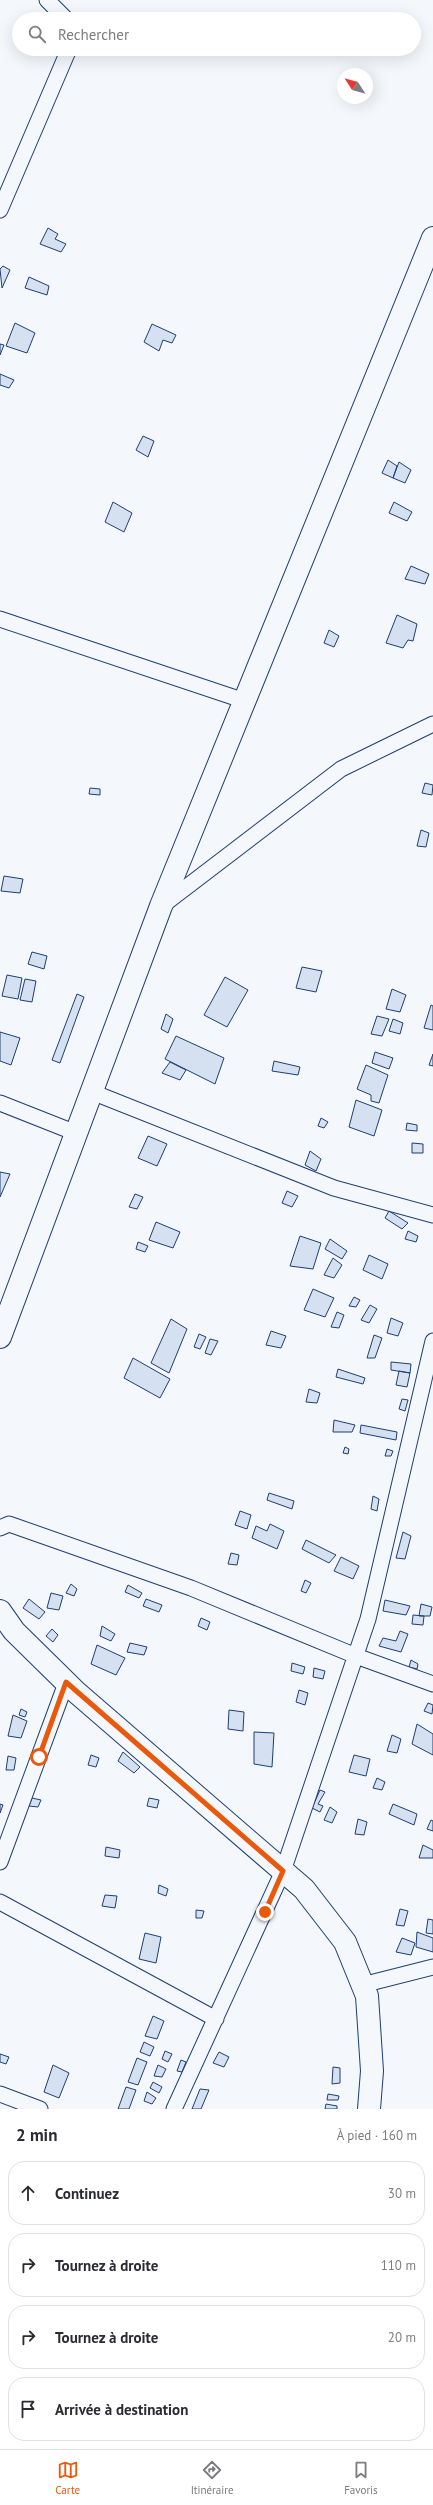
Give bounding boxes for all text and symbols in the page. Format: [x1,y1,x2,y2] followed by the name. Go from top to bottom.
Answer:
[12,12,421,56] search box
[26,23,48,45] icon: search
[58,25,129,44] text: Rechercher
[337,68,373,104] north arrow
[30,1748,48,1766] route start
[256,1903,274,1921] route end
[16,2124,57,2146] text: 2 min
[337,2127,417,2144] text: À pied · 160 m
[17,2182,39,2204] icon: ahead
[55,2184,119,2203] text: Continuez
[388,2185,416,2202] text: 30 m
[17,2254,39,2276] icon: right
[55,2256,158,2275] text: Tournez à droite
[381,2257,416,2274] text: 110 m
[17,2326,39,2348] icon: right
[55,2328,158,2347] text: Tournez à droite
[388,2329,416,2346] text: 20 m
[17,2398,39,2420] icon: arrive
[55,2400,188,2419] text: Arrivée à destination
[55,2459,80,2497] tab: Carte
[191,2459,234,2497] tab: Itinéraire
[344,2459,378,2497] tab: Favoris

